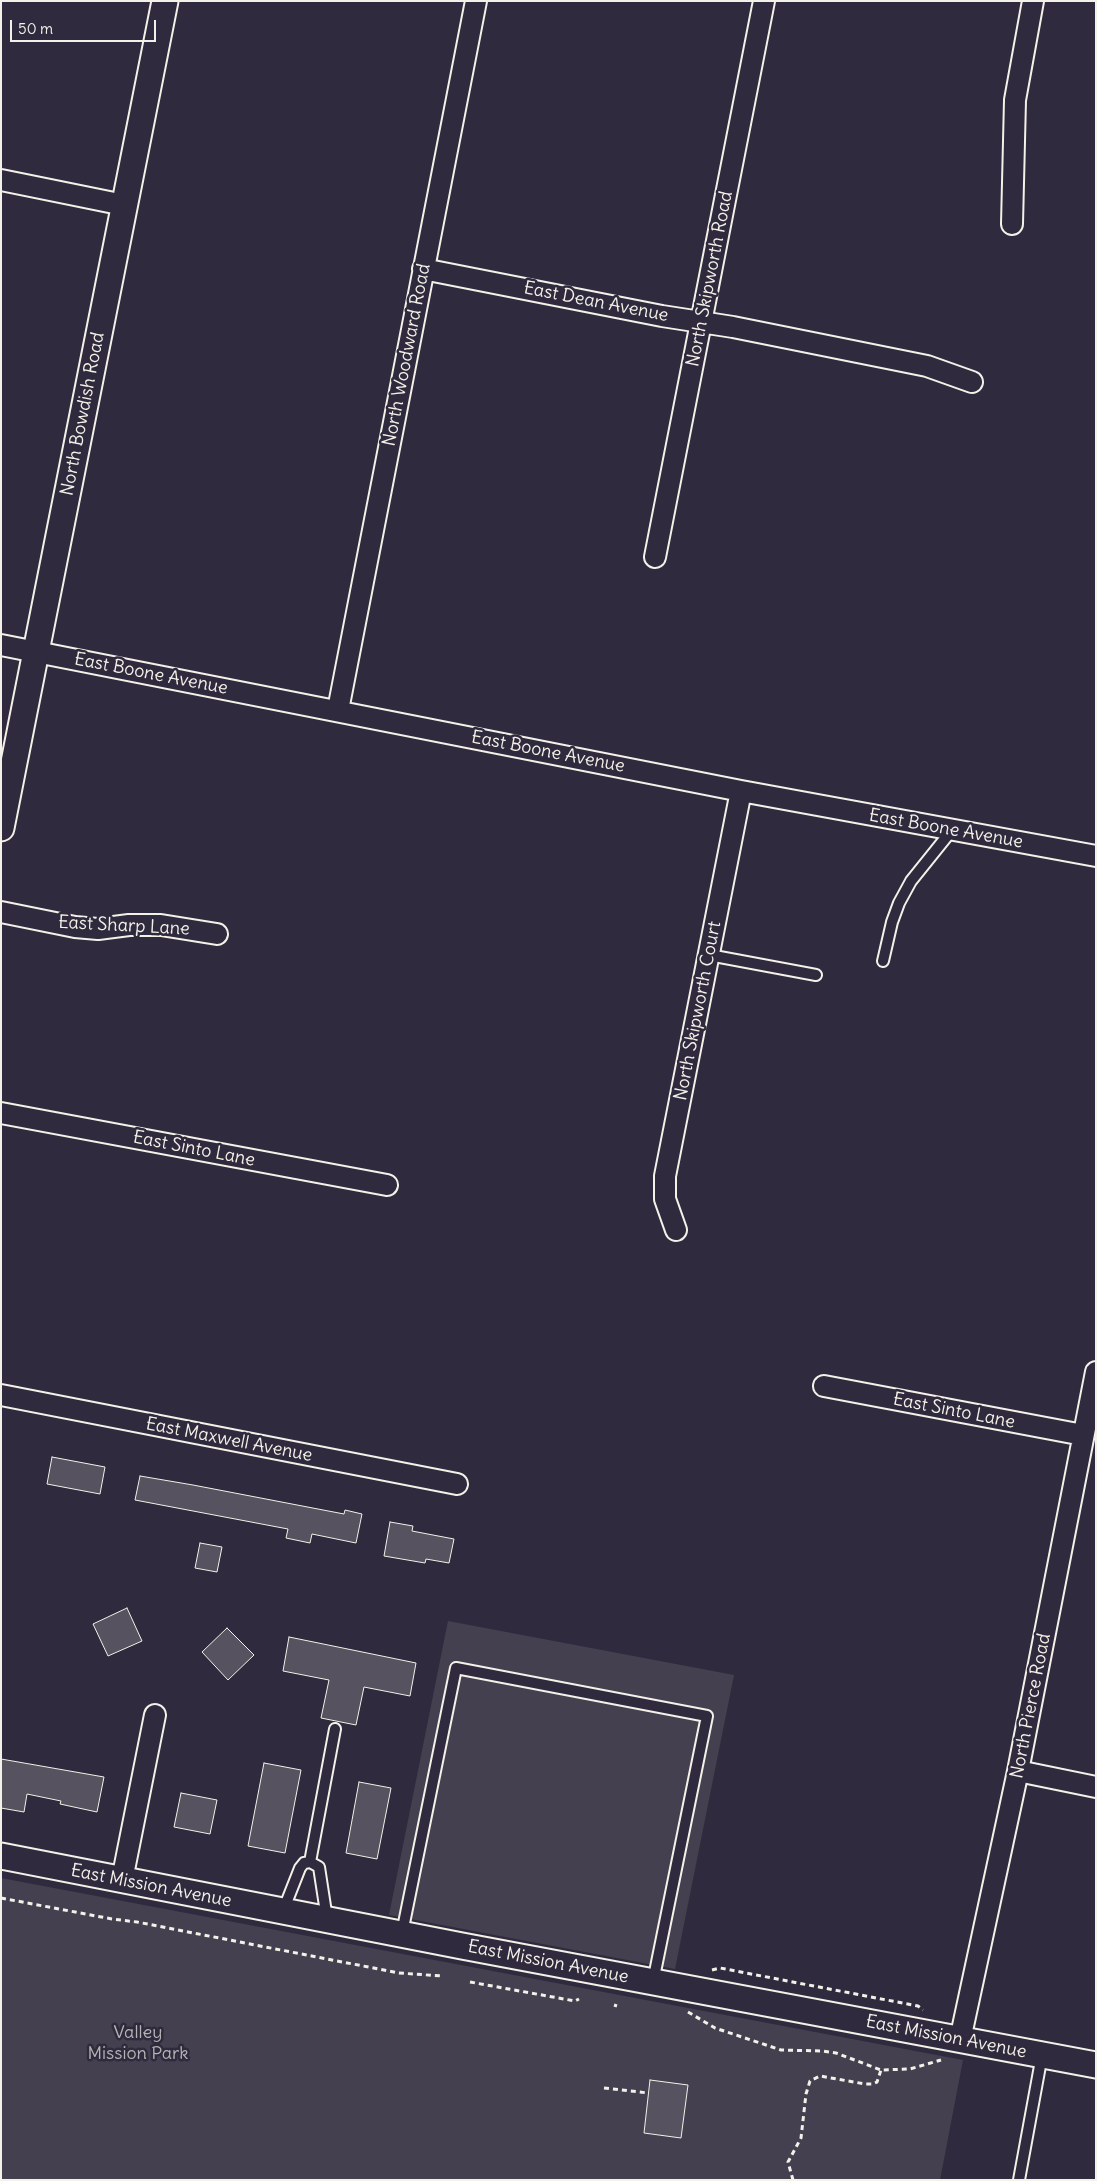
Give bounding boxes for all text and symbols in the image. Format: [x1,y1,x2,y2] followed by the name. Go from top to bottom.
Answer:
[12,10,159,42] scale bar
[18,19,53,38] text: 50 m
[682,189,738,369] street label: North Skipworth Road
[379,262,435,448] street label: North Woodward Road
[522,277,670,327] street label: East Dean Avenue
[57,330,109,498] street label: North Bowdish Road
[72,649,230,699] street label: East Boone Avenue
[469,727,627,777] street label: East Boone Avenue
[867,805,1025,853] street label: East Boone Avenue
[58,912,190,940] street label: East Sharp Lane
[670,920,726,1102] street label: North Skipworth Court
[131,1127,257,1171] street label: East Sinto Lane
[891,1389,1017,1433] street label: East Sinto Lane
[144,1413,314,1467] street label: East Maxwell Avenue
[1006,1632,1056,1780] street label: North Pierce Road
[69,1860,233,1912] street label: East Mission Avenue
[466,1936,630,1988] street label: East Mission Avenue
[864,2011,1028,2063] street label: East Mission Avenue
[88,2022,188,2064] park label: Valley Mission Park

